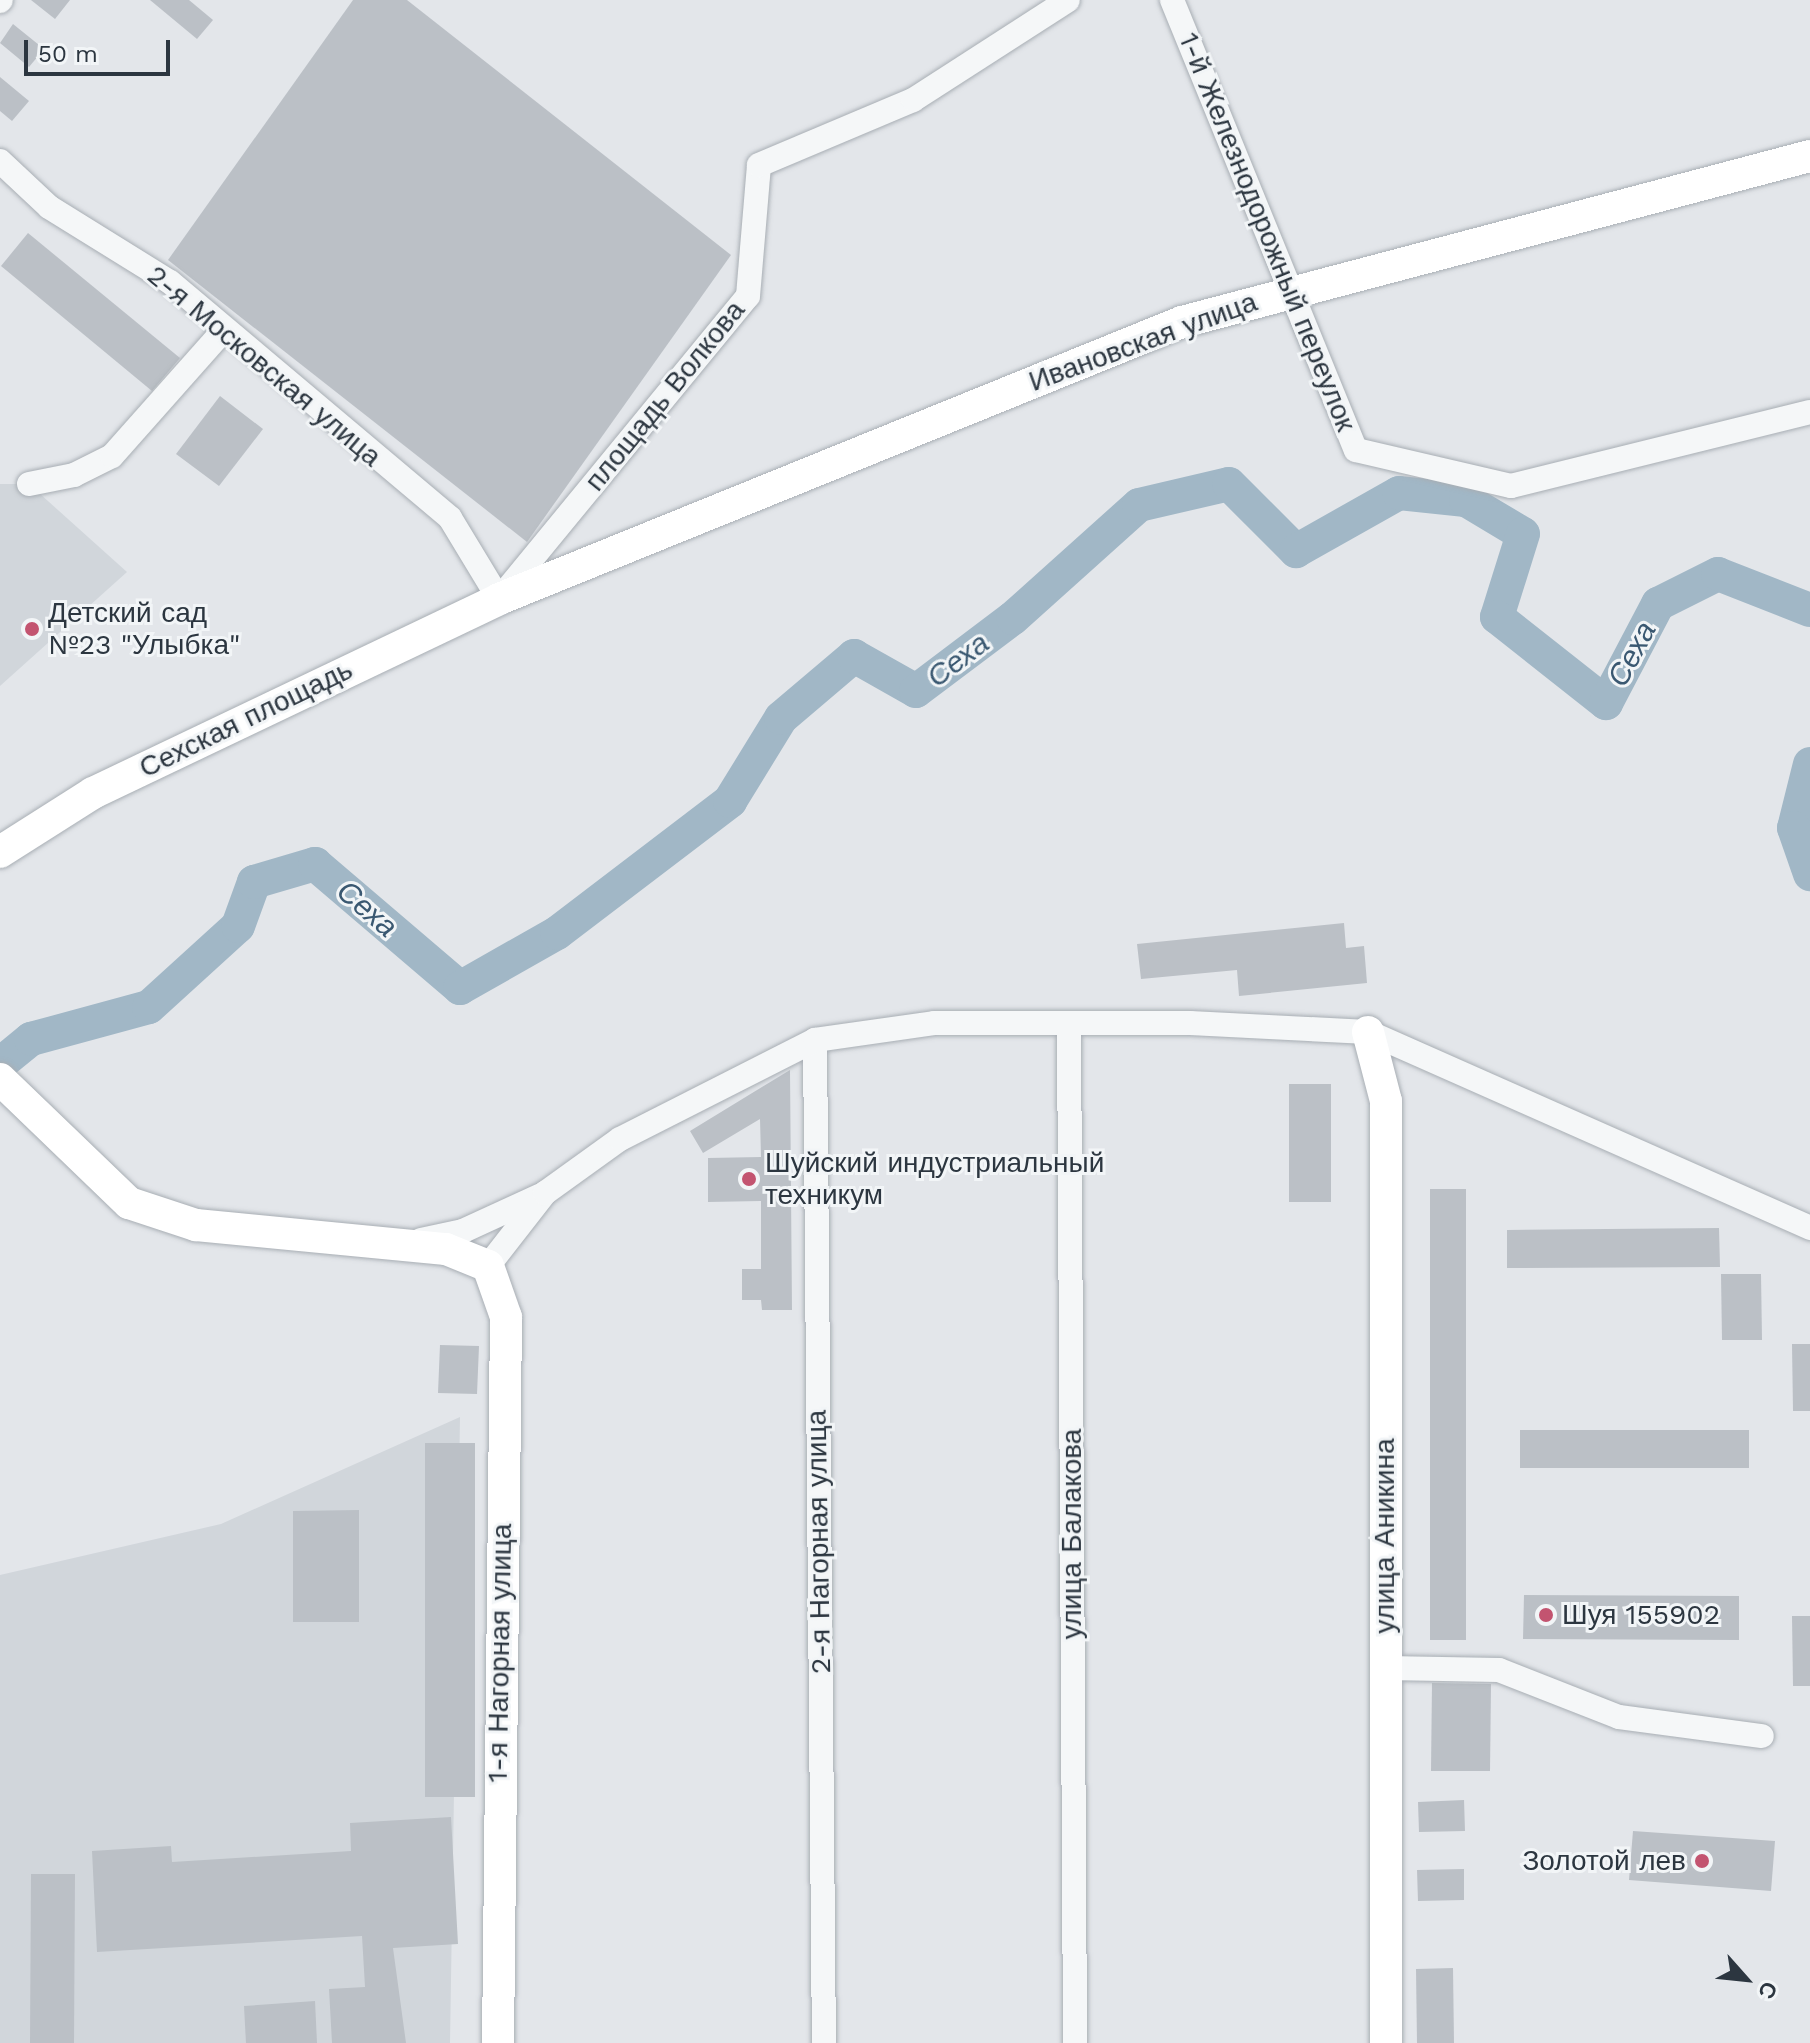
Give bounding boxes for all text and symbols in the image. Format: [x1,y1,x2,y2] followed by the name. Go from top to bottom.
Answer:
[28,24,174,74] scale bar
[1171,28,1363,436] street label: 1-й Железнодорожный переулок
[38,40,98,68] text: 50 m
[140,258,388,474] street label: 2-я Московская улица
[1025,285,1261,399] street label: Ивановская улица
[578,294,752,498] street label: площадь Волкова
[48,596,240,662] place label: Детский сад №23 "Улыбка"
[1600,615,1664,693] water label: Сеха
[23,620,41,638] marker: Детский сад №23 "Улыбка"
[920,625,996,695] water label: Сеха
[134,653,358,785] street label: Сехская площадь
[329,873,405,945] water label: Сеха
[765,1146,1104,1212] place label: Шуйский индустриальный техникум
[740,1170,758,1188] marker: Шуйский индустриальный техникум
[800,1410,838,1674] street label: 2-я Нагорная улица
[1055,1429,1089,1639] street label: улица Балакова
[1368,1438,1402,1634] street label: улица Аникина
[481,1523,519,1783] street label: 1-я Нагорная улица
[1562,1598,1721,1632] place label: Шуя 155902
[1537,1606,1555,1624] marker: Шуя 155902
[1522,1844,1686,1878] place label: Золотой лев
[1693,1852,1711,1870] marker: Золотой лев
[1706,1939,1786,2019] north arrow
[1753,1977,1783,2003] text: С

